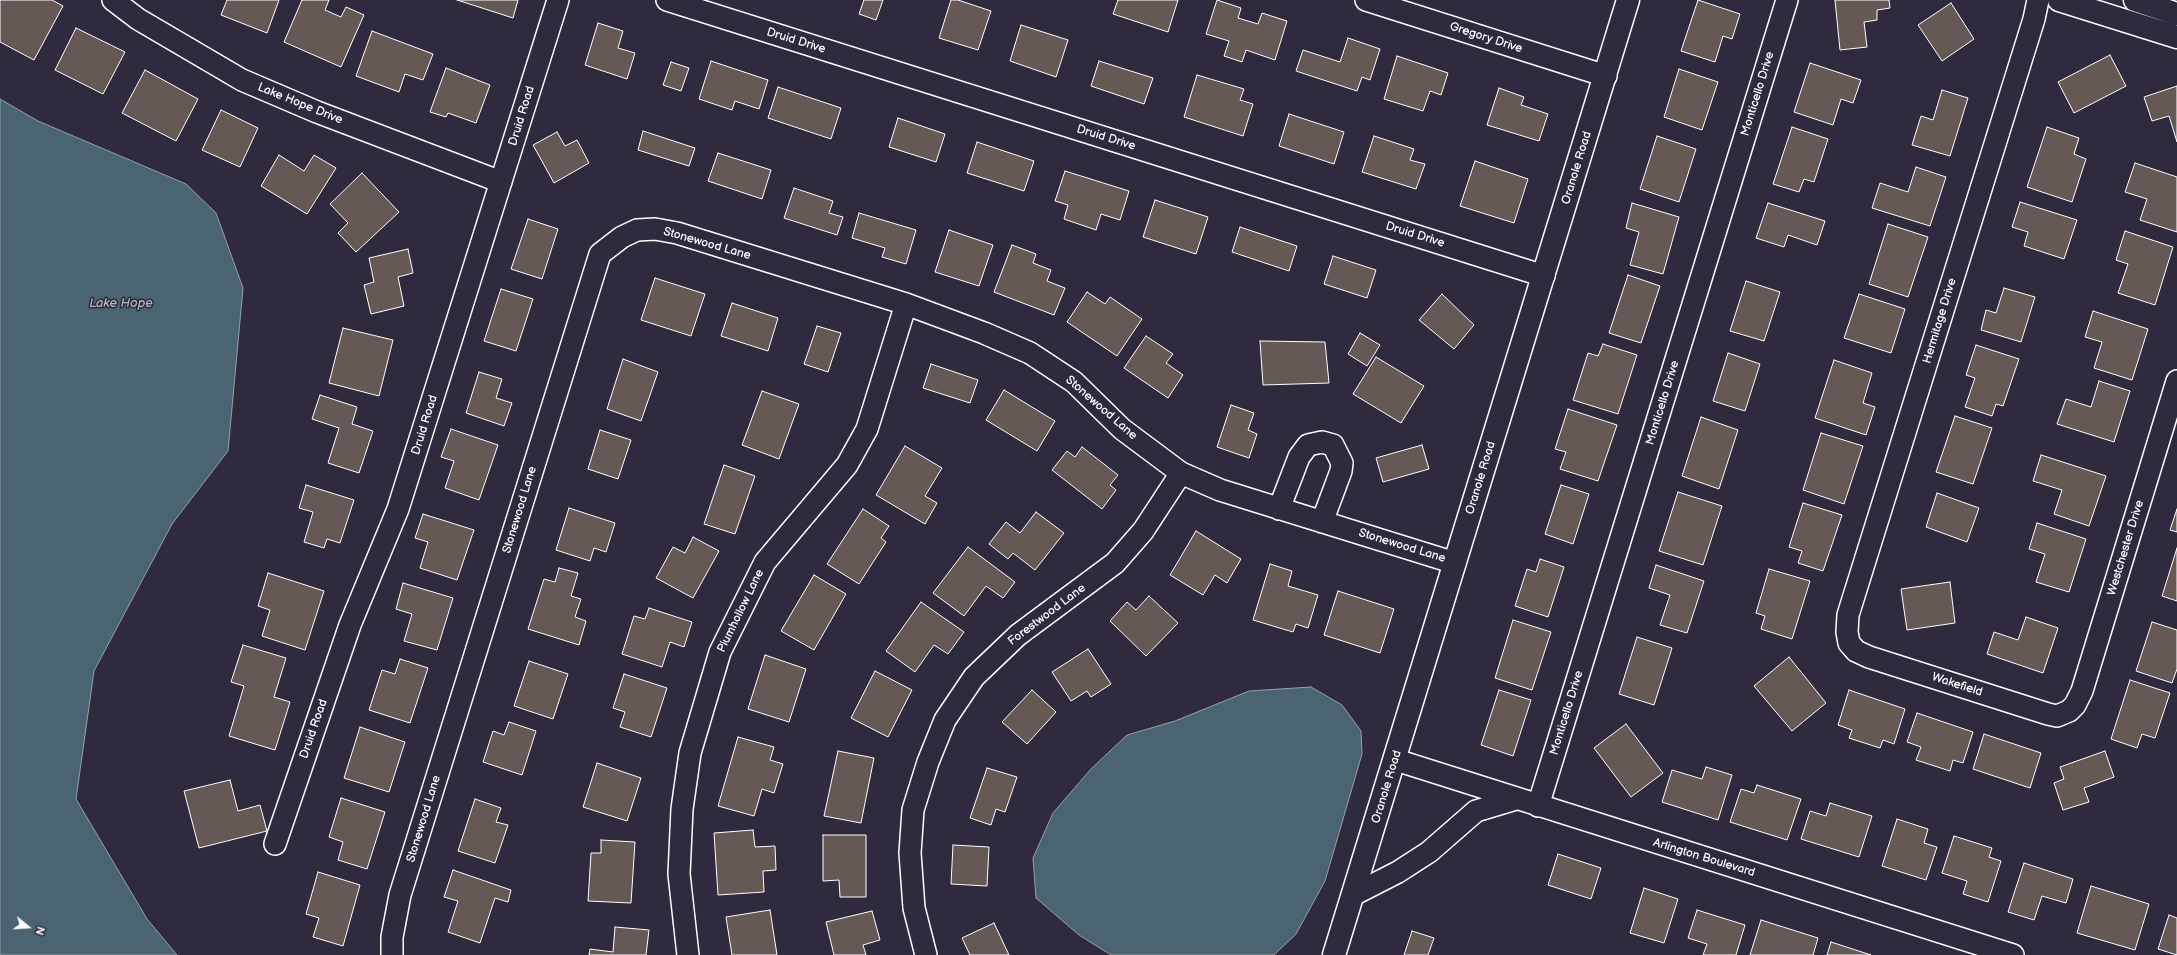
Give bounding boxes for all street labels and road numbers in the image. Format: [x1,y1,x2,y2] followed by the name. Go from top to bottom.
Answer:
[1448,19,1524,57] street label: Gregory Drive
[765,25,827,57] street label: Druid Drive
[1738,50,1778,138] street label: Monticello Drive
[255,80,345,128] street label: Lake Hope Drive
[506,84,538,148] street label: Druid Road
[1075,122,1137,154] street label: Druid Drive
[1559,130,1595,206] street label: Oranole Road
[1384,219,1446,251] street label: Druid Drive
[662,225,752,263] street label: Stonewood Lane
[1920,277,1960,365] street label: Hermitage Drive
[1643,359,1683,447] street label: Monticello Drive
[1062,373,1140,443] street label: Stonewood Lane
[409,393,441,457] street label: Druid Road
[1463,440,1499,516] street label: Oranole Road
[500,465,540,555] street label: Stonewood Lane
[2105,499,2147,597] street label: Westchester Drive
[1357,526,1447,566] street label: Stonewood Lane
[715,567,767,655] street label: Plumhollow Lane
[1005,581,1089,649] street label: Forestwood Lane
[1547,669,1587,757] street label: Monticello Drive
[1930,670,1984,700] street label: Wakefield
[297,697,331,761] street label: Druid Road
[1369,749,1405,825] street label: Oranole Road
[404,774,444,864] street label: Stonewood Lane
[1651,836,1757,880] street label: Arlington Boulevard

